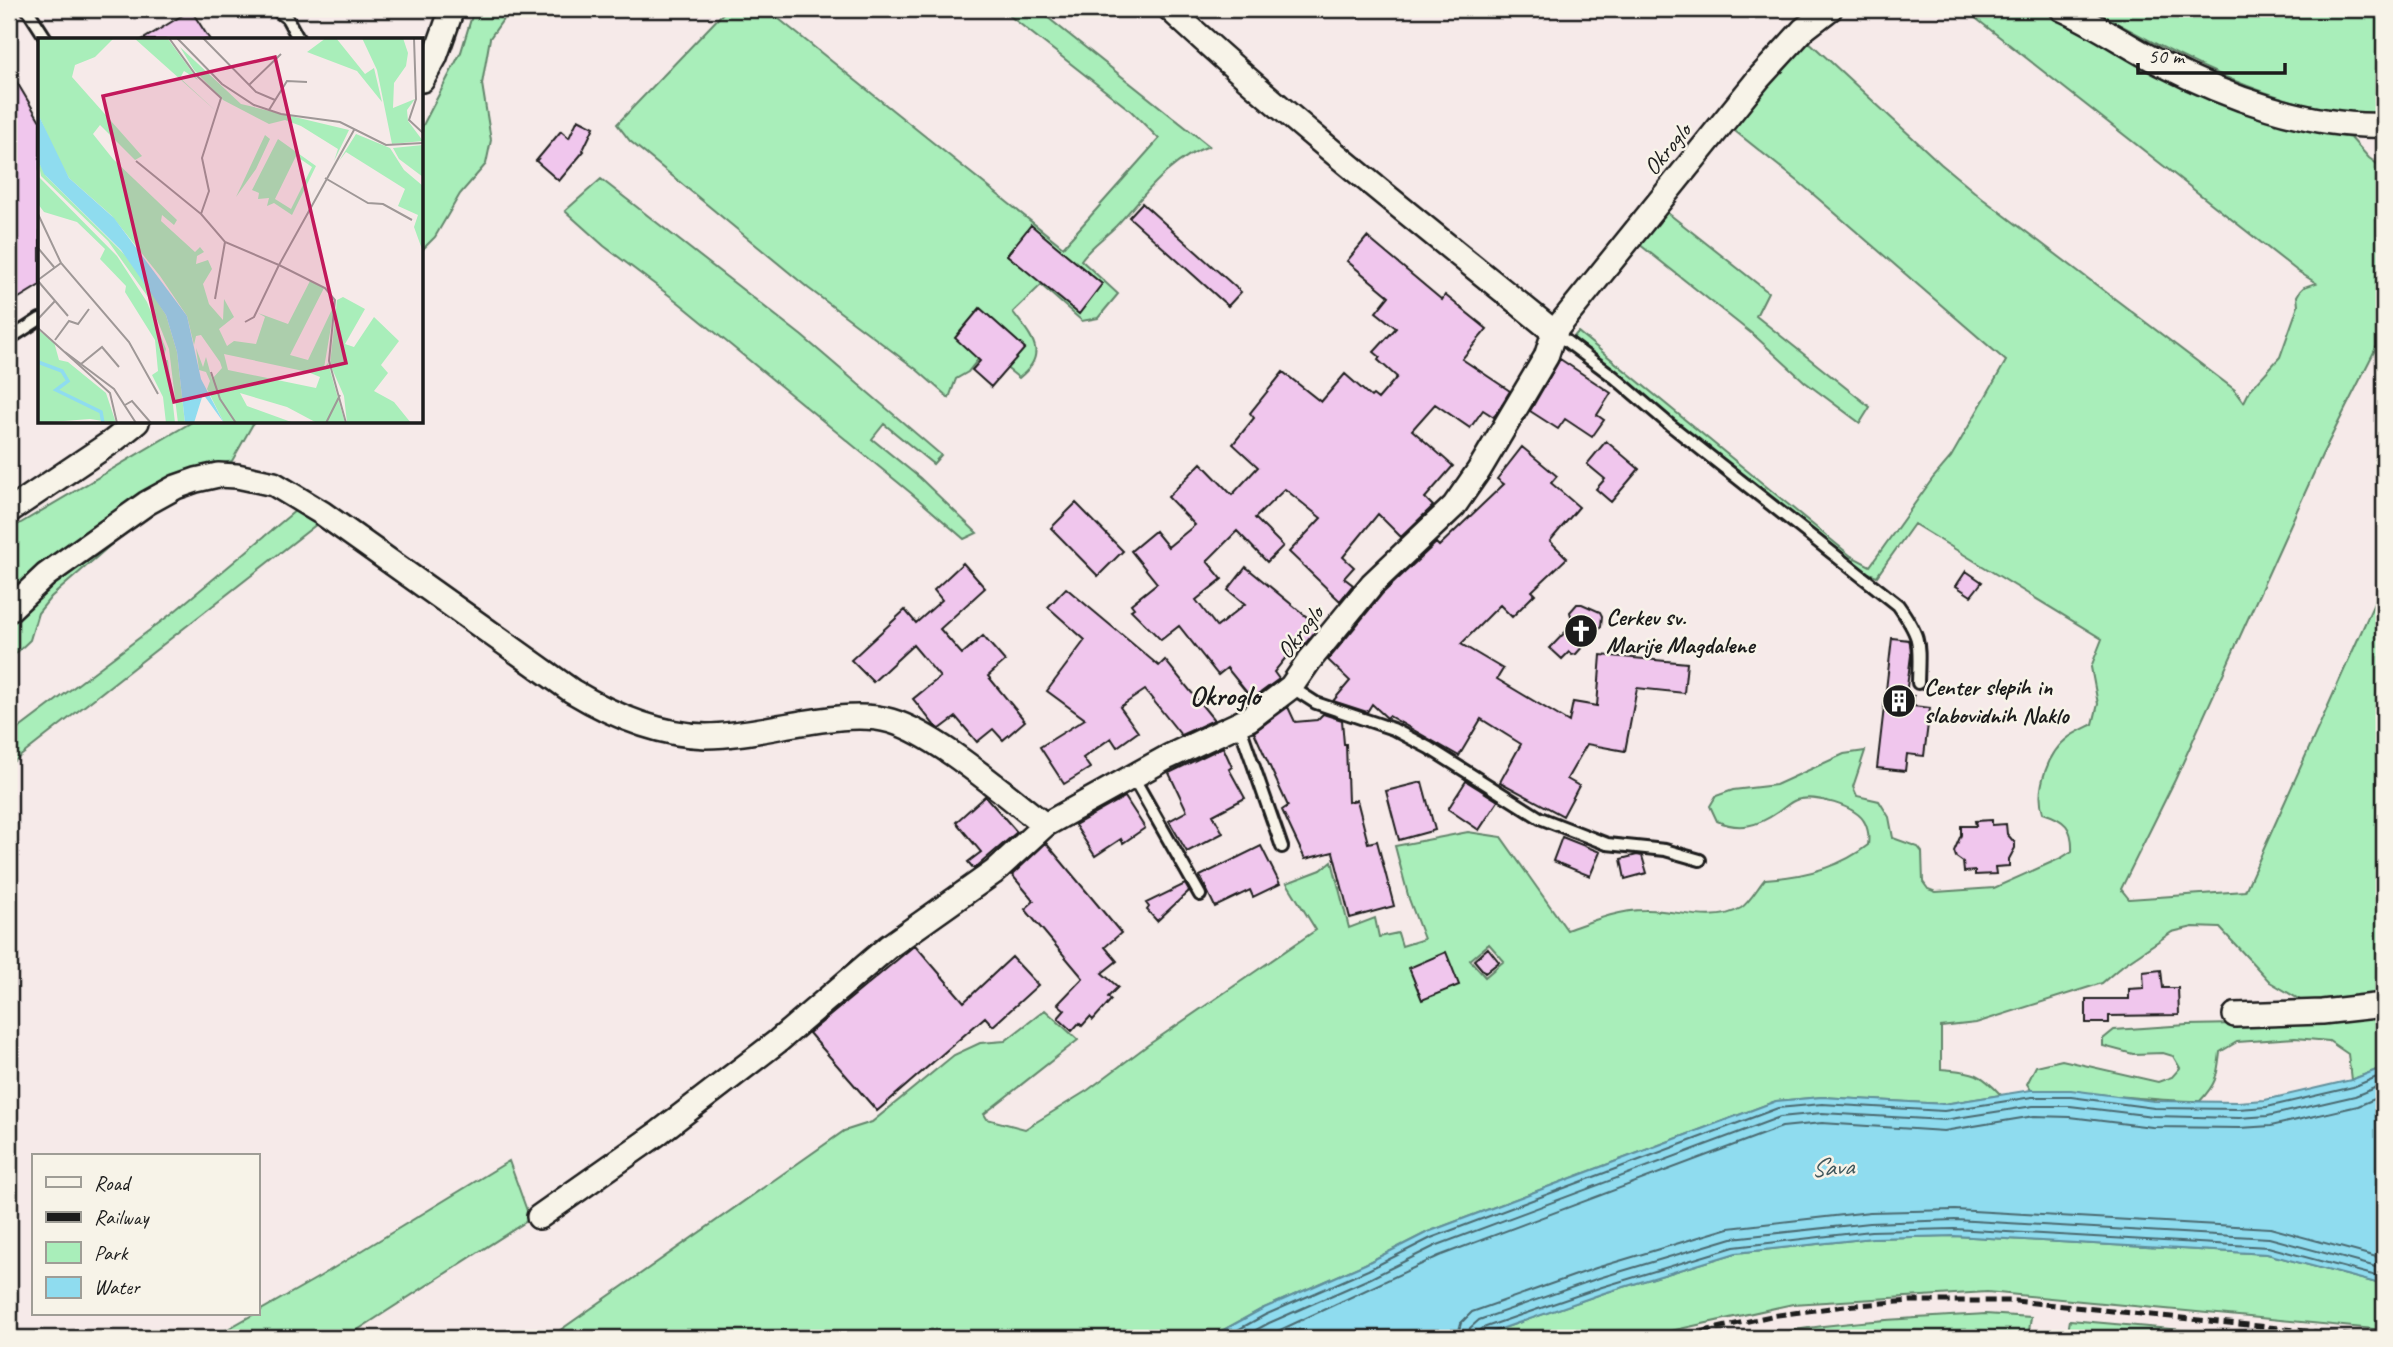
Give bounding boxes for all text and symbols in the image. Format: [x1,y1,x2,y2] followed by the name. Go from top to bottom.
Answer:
[2138,32,2284,76] scale bar
[38,38,424,424] inset map
[2148,43,2186,69] text: 50 m
[1637,115,1699,181] street label: Okroglo
[1270,598,1332,665] street label: Okroglo
[1606,602,1756,660] place label: Cerkev sv. Marije Magdalene
[1562,612,1600,650] church icon: Cerkev sv. Marije Magdalene
[1924,672,2071,730] place label: Center slepih in slabovidnih Naklo
[1190,678,1263,713] district label: Okroglo
[1880,682,1918,720] building icon: Center slepih in slabovidnih Naklo
[1810,1149,1857,1185] water label: Sava
[32,1154,259,1316] legend
[94,1170,133,1196] text: Road
[94,1204,150,1230] text: Railway
[94,1240,129,1266] text: Park
[94,1274,141,1300] text: Water

